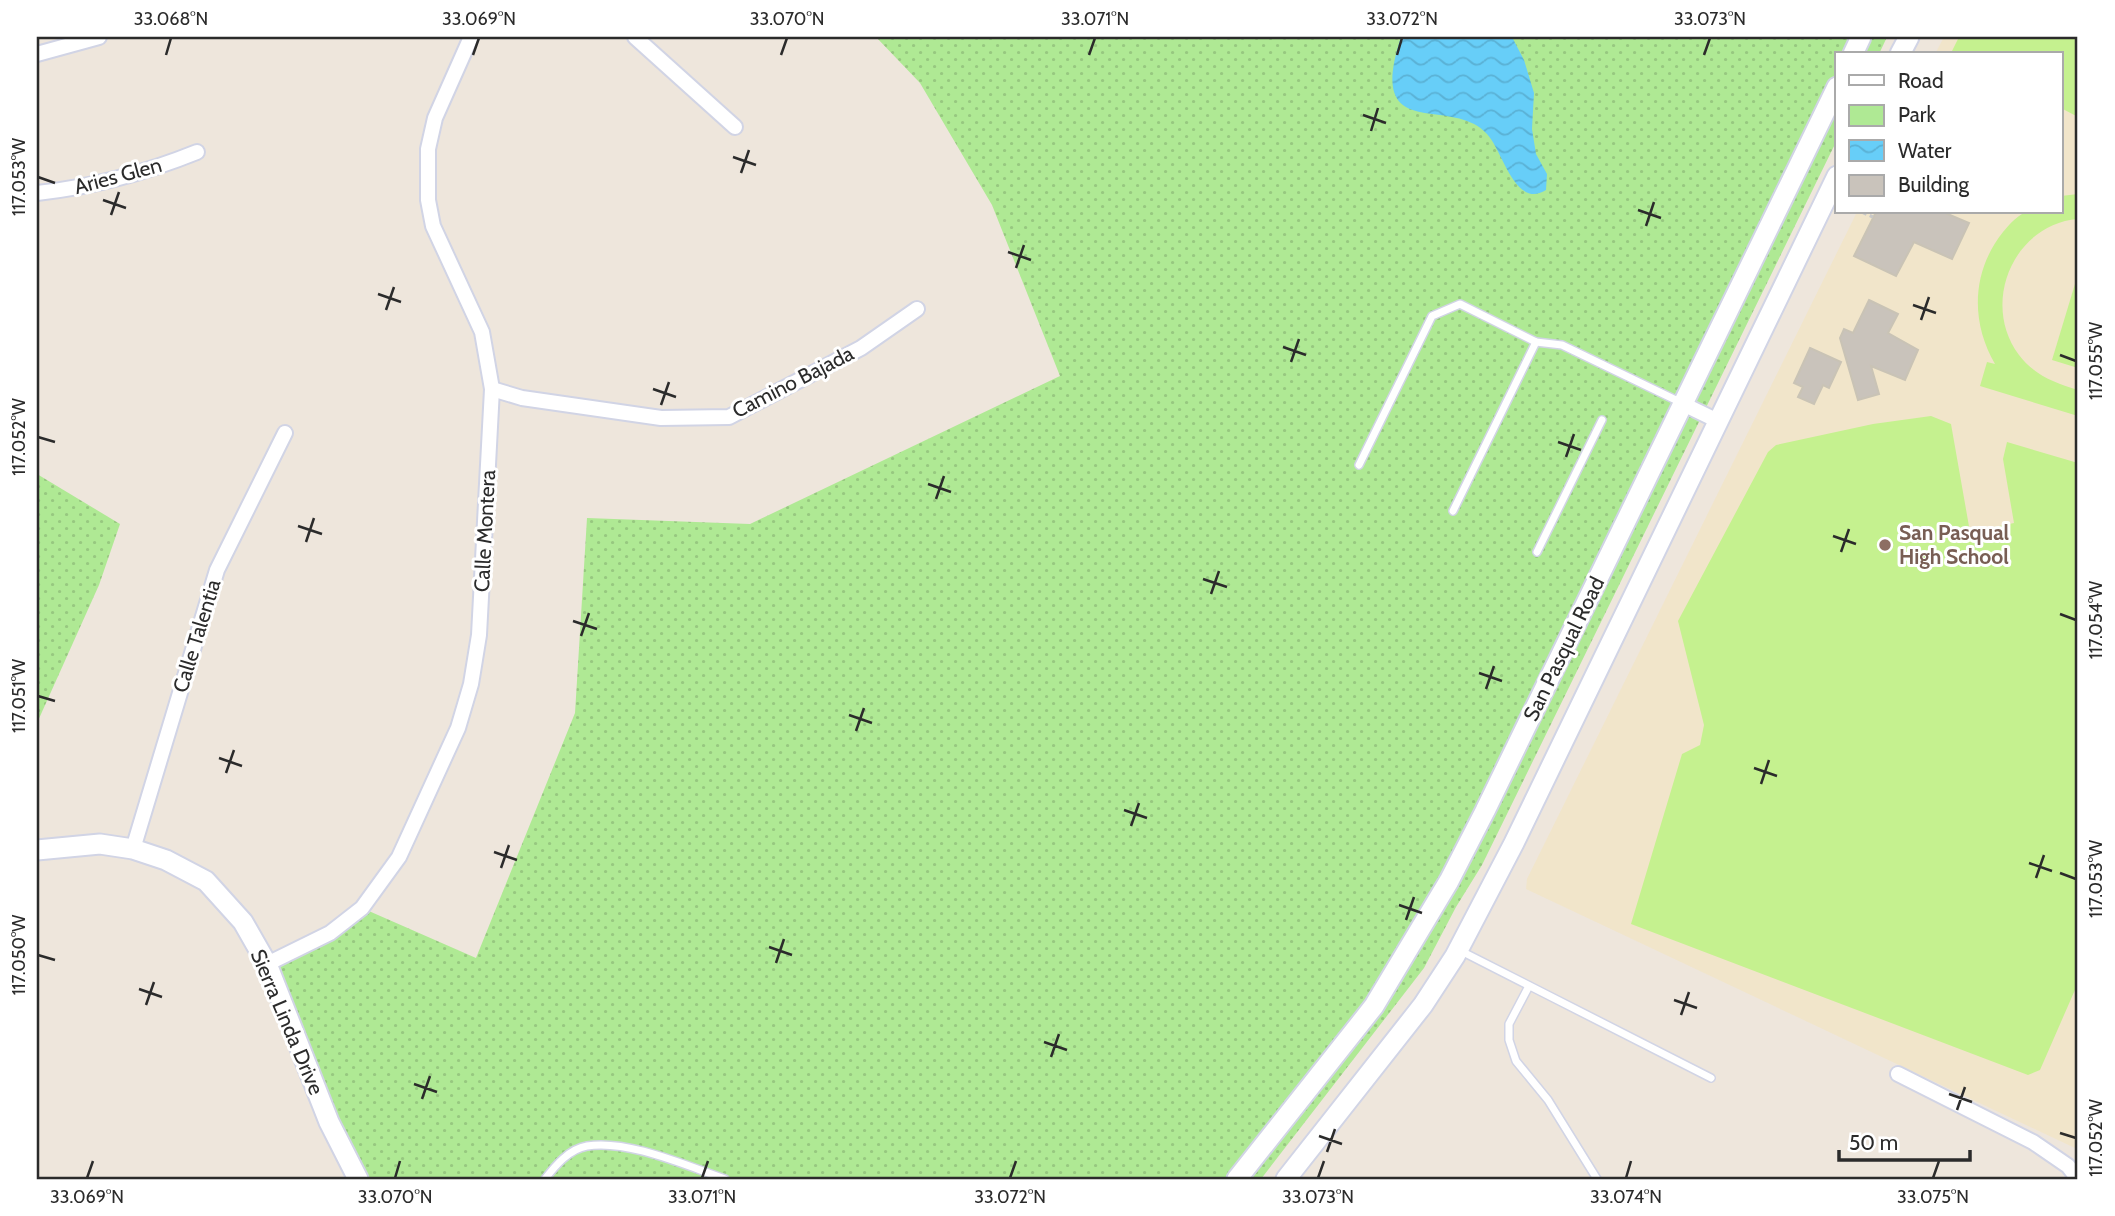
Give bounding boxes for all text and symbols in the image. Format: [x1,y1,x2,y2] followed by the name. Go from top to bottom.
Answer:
[134,8,208,30] text: 33.068°N
[442,8,516,30] text: 33.069°N
[750,8,824,30] text: 33.070°N
[1061,8,1129,30] text: 33.071°N
[1366,8,1438,30] text: 33.072°N
[1674,8,1746,30] text: 33.073°N
[1835,52,2062,214] legend
[1898,68,1944,93] text: Road
[1898,102,1936,127] text: Park
[8,138,30,216] text: 117.053°W
[1898,138,1952,163] text: Water
[71,152,164,199] street label: Aries Glen
[1898,172,1970,197] text: Building
[2085,322,2107,400] text: 117.055°W
[728,340,858,424] street label: Camino Bajada
[8,398,30,476] text: 117.052°W
[469,469,500,593] street label: Calle Montera
[1899,520,2010,569] place label: San Pasqual High School
[1877,537,1893,553] marker: San Pasqual High School
[1518,573,1609,725] street label: San Pasqual Road
[167,576,226,695] street label: Calle Talentia
[2085,581,2107,659] text: 117.054°W
[8,659,30,733] text: 117.051°W
[2085,840,2107,918] text: 117.053°W
[8,915,30,995] text: 117.050°W
[246,945,329,1099] street label: Sierra Linda Drive
[2085,1099,2107,1177] text: 117.052°W
[1839,1118,1970,1162] scale bar
[1849,1130,1898,1155] text: 50 m
[50,1186,124,1208] text: 33.069°N
[358,1186,432,1208] text: 33.070°N
[668,1186,736,1208] text: 33.071°N
[974,1186,1046,1208] text: 33.072°N
[1282,1186,1354,1208] text: 33.073°N
[1590,1186,1662,1208] text: 33.074°N
[1897,1186,1969,1208] text: 33.075°N

